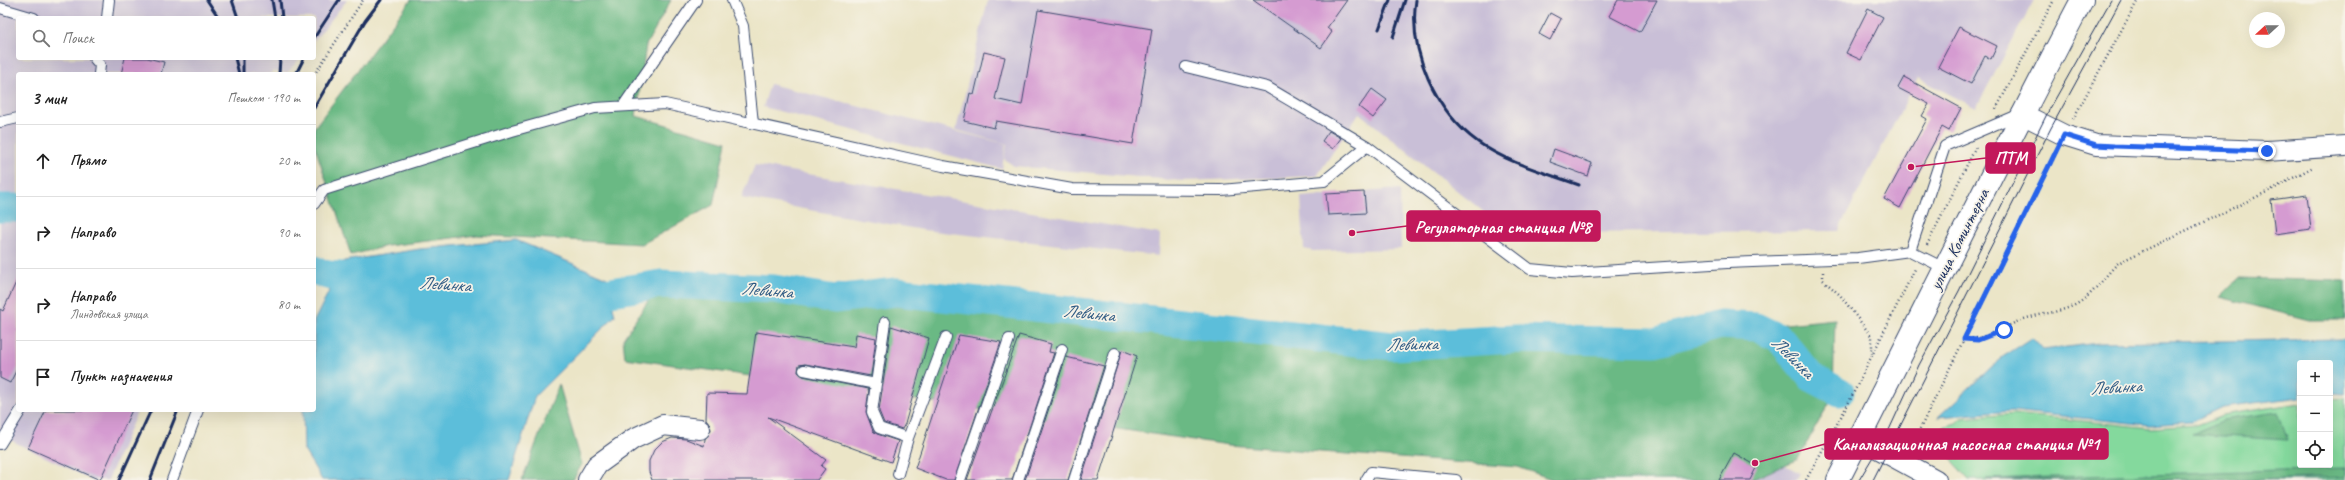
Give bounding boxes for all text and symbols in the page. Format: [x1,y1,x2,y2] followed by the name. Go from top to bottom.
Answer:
[2249,12,2285,48] north arrow
[16,16,316,60] search box
[30,27,52,49] icon: search
[62,29,94,48] text: Поиск
[32,88,67,109] text: 3 мин
[227,90,300,106] text: Пешком · 190 m
[2258,142,2276,160] route end
[1986,143,2035,173] callout: ПТМ
[1994,147,2029,169] text: ПТМ
[32,150,54,172] icon: ahead
[70,151,106,170] text: Прямо
[278,153,300,169] text: 20 m
[1925,184,1995,294] street label: улица Коминтерна
[1407,211,1600,241] callout: Регуляторная станция №8
[1415,216,1593,238] text: Регуляторная станция №8
[32,222,54,244] icon: right
[70,223,116,242] text: Направо
[278,225,300,241] text: 90 m
[419,271,474,297] water label: Левинка
[741,277,796,303] water label: Левинка
[70,287,116,306] text: Направо
[32,294,54,316] icon: right
[278,297,300,313] text: 80 m
[1062,299,1118,327] water label: Левинка
[70,306,148,322] text: Линдовская улица
[1995,321,2013,339] route start
[1767,331,1821,385] water label: Левинка
[1386,333,1440,355] water label: Левинка
[2297,360,2333,468] map controls
[2297,360,2333,396] button: +
[32,366,54,388] icon: arrive
[70,367,172,386] text: Пункт назначения
[2090,375,2145,399] water label: Левинка
[2297,396,2333,432] button: −
[1825,429,2108,459] callout: Канализационная насосная станция №1
[2297,432,2333,468] button: locate
[1833,433,2101,455] text: Канализационная насосная станция №1

